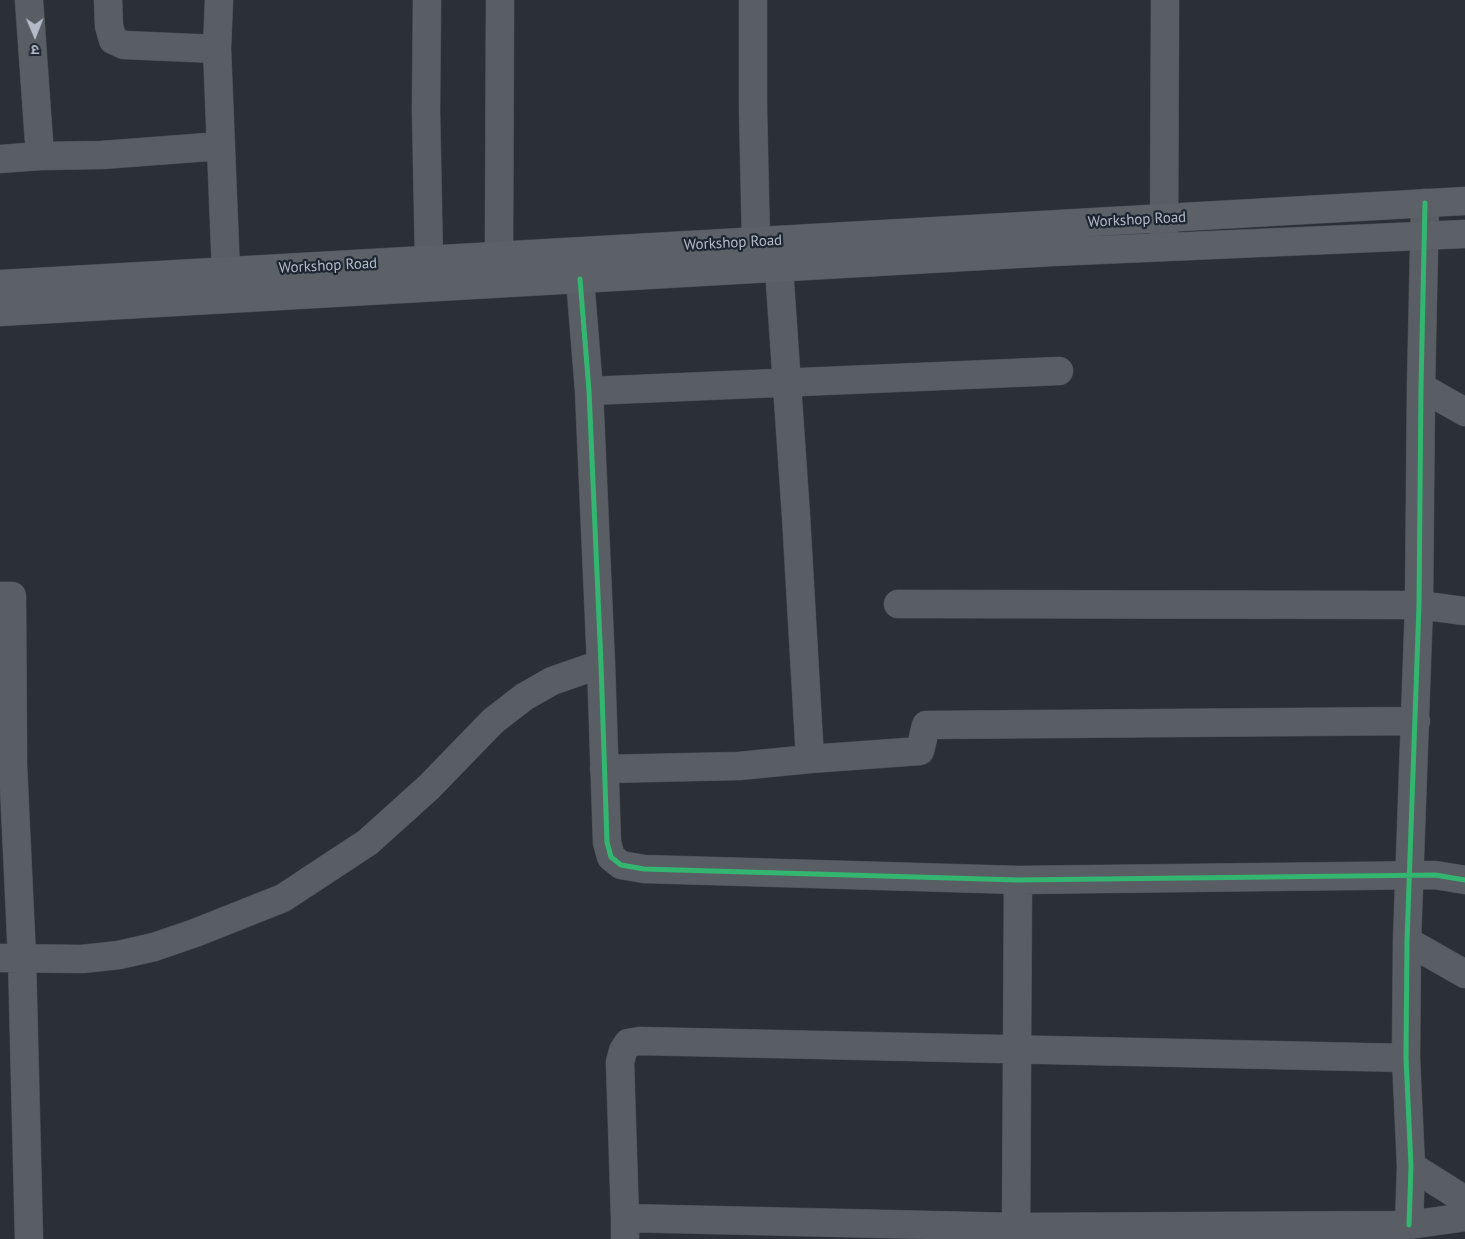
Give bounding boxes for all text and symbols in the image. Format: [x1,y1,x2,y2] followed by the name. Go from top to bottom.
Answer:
[10,10,60,60] north arrow
[31,41,40,59] text: उ
[1087,208,1187,232] street label: Workshop Road
[683,231,783,255] street label: Workshop Road
[278,254,378,278] street label: Workshop Road

